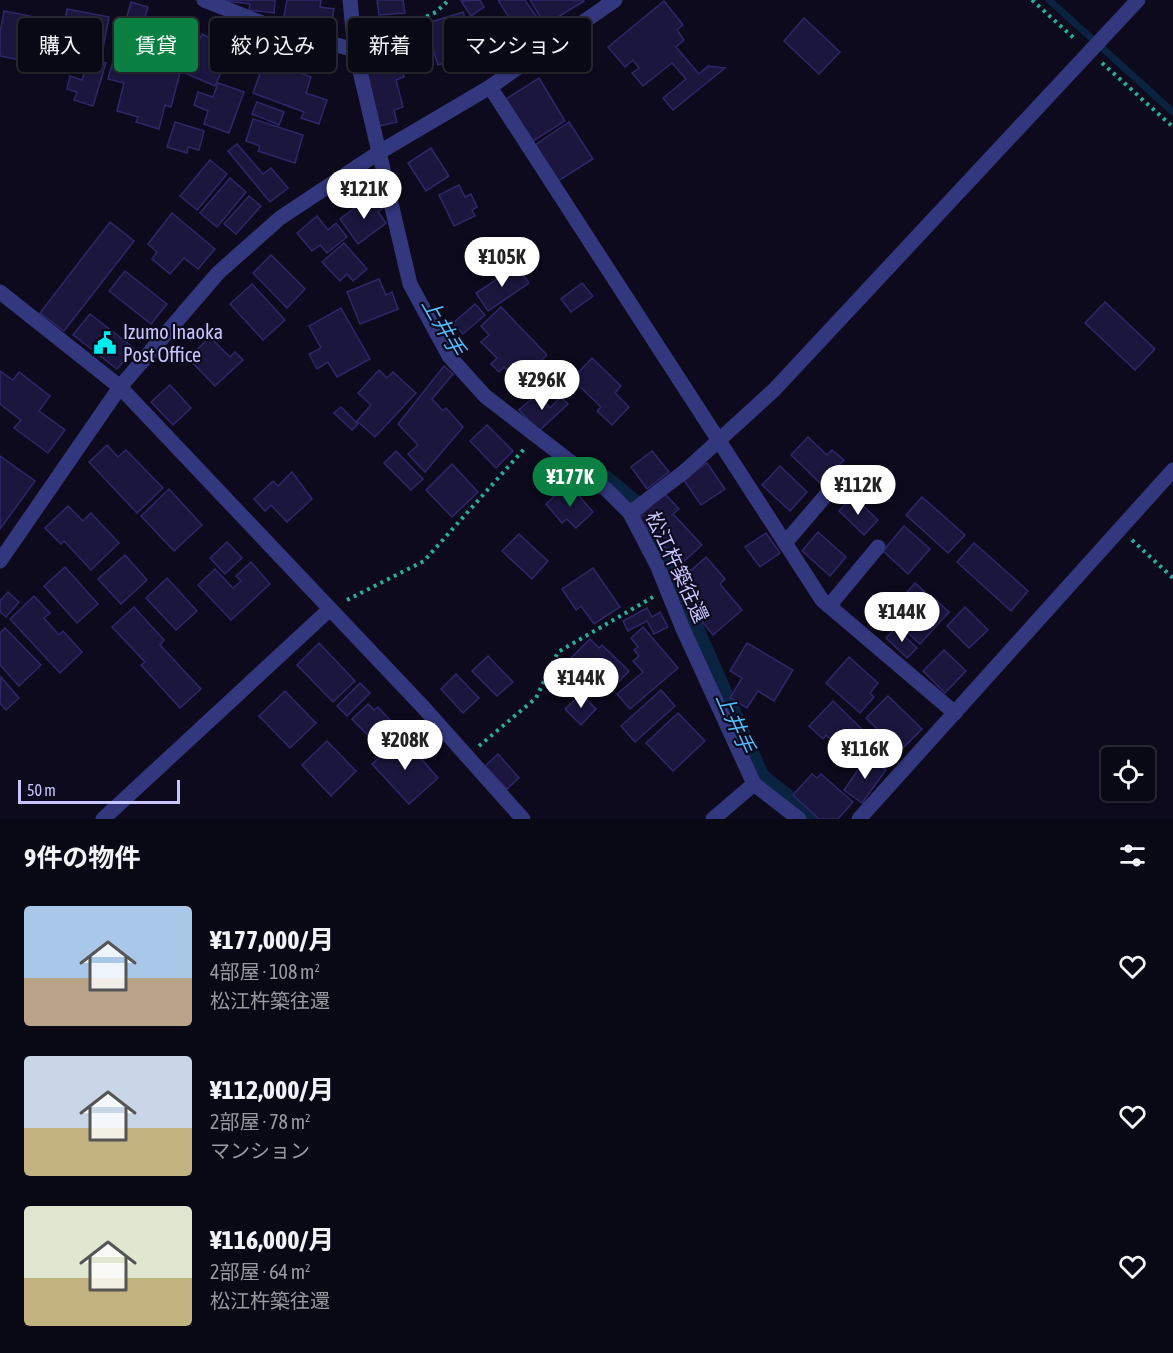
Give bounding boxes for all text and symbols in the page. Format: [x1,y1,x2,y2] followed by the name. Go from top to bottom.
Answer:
[18,18,102,72] chip: 購入
[114,18,198,72] chip: 賃貸
[210,18,336,72] chip: 絞り込み
[348,18,432,72] chip: 新着
[444,18,591,72] chip: マンション
[322,169,406,220] pin: ¥121K
[341,177,387,200] text: ¥121K
[460,237,544,288] pin: ¥105K
[479,245,525,268] text: ¥105K
[418,293,471,362] water label: 上井手
[123,320,223,366] place label: Izumo Inaoka Post Office
[92,330,118,356] public building icon: Izumo Inaoka Post Office
[500,360,584,411] pin: ¥296K
[519,368,565,391] text: ¥296K
[528,457,612,508] pin: ¥177K
[547,465,593,488] text: ¥177K
[816,465,900,516] pin: ¥112K
[835,473,881,496] text: ¥112K
[642,508,713,626] street label: 松江杵築往還
[860,592,944,643] pin: ¥144K
[879,600,925,623] text: ¥144K
[539,658,623,709] pin: ¥144K
[558,666,604,689] text: ¥144K
[712,689,761,758] water label: 上井手
[363,720,447,771] pin: ¥208K
[382,728,428,751] text: ¥208K
[823,729,907,780] pin: ¥116K
[842,737,888,760] text: ¥116K
[1101,747,1155,801] map controls
[1101,747,1155,801] button: locate
[18,777,180,804] scale bar
[27,781,56,799] text: 50 m
[1116,839,1149,872] icon: filters
[24,843,140,873] text: 9件の物件
[210,925,334,955] text: ¥177,000/月
[72,930,144,1002] icon: home
[1116,950,1149,983] icon: heart
[210,960,320,983] text: 4部屋 · 108 m²
[210,989,330,1012] text: 松江杵築往還
[210,1075,334,1105] text: ¥112,000/月
[72,1080,144,1152] icon: home
[1116,1100,1149,1133] icon: heart
[210,1110,311,1133] text: 2部屋 · 78 m²
[210,1139,310,1162] text: マンション
[210,1225,334,1255] text: ¥116,000/月
[72,1230,144,1302] icon: home
[1116,1250,1149,1283] icon: heart
[210,1260,311,1283] text: 2部屋 · 64 m²
[210,1289,330,1312] text: 松江杵築往還

